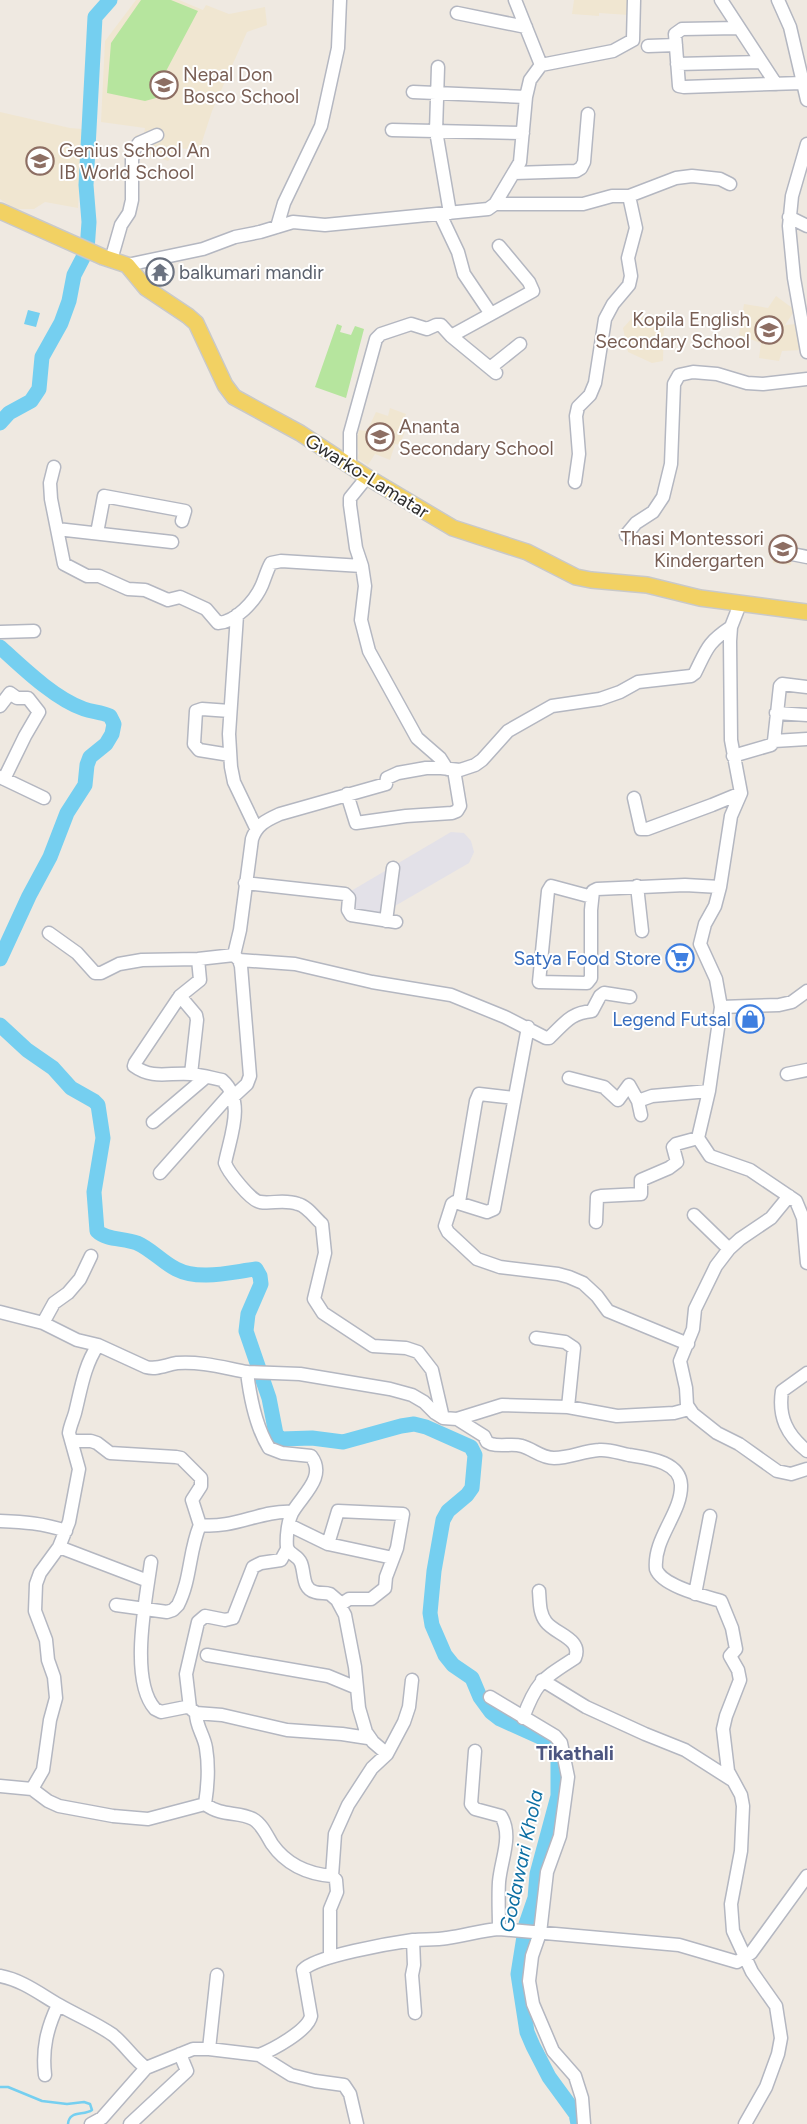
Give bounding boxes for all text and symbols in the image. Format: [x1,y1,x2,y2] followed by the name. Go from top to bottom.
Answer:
[183,63,299,108] place label: Nepal Don Bosco School
[149,70,179,100] school or university icon: Nepal Don Bosco School
[59,139,210,184] place label: Genius School An IB World School
[25,146,55,176] school or university icon: Genius School An IB World School
[145,257,175,287] temple icon: balkumari mandir
[179,261,324,284] place label: balkumari mandir
[595,308,750,353] place label: Kopila English Secondary School
[754,315,784,345] school or university icon: Kopila English Secondary School
[399,415,554,460] place label: Ananta Secondary School
[365,422,395,452] school or university icon: Ananta Secondary School
[301,429,434,524] street label: Gwarko-Lamatar
[621,527,764,572] place label: Thasi Montessori Kindergarten
[768,534,798,564] school or university icon: Thasi Montessori Kindergarten
[665,943,695,973] supermarket icon: Satya Food Store
[514,947,661,970] place label: Satya Food Store
[735,1004,765,1034] shop icon: Legend Futsal
[612,1008,731,1031] place label: Legend Futsal
[536,1741,614,1765] district label: Tikathali
[494,1787,548,1934] water label: Godawari Khola

